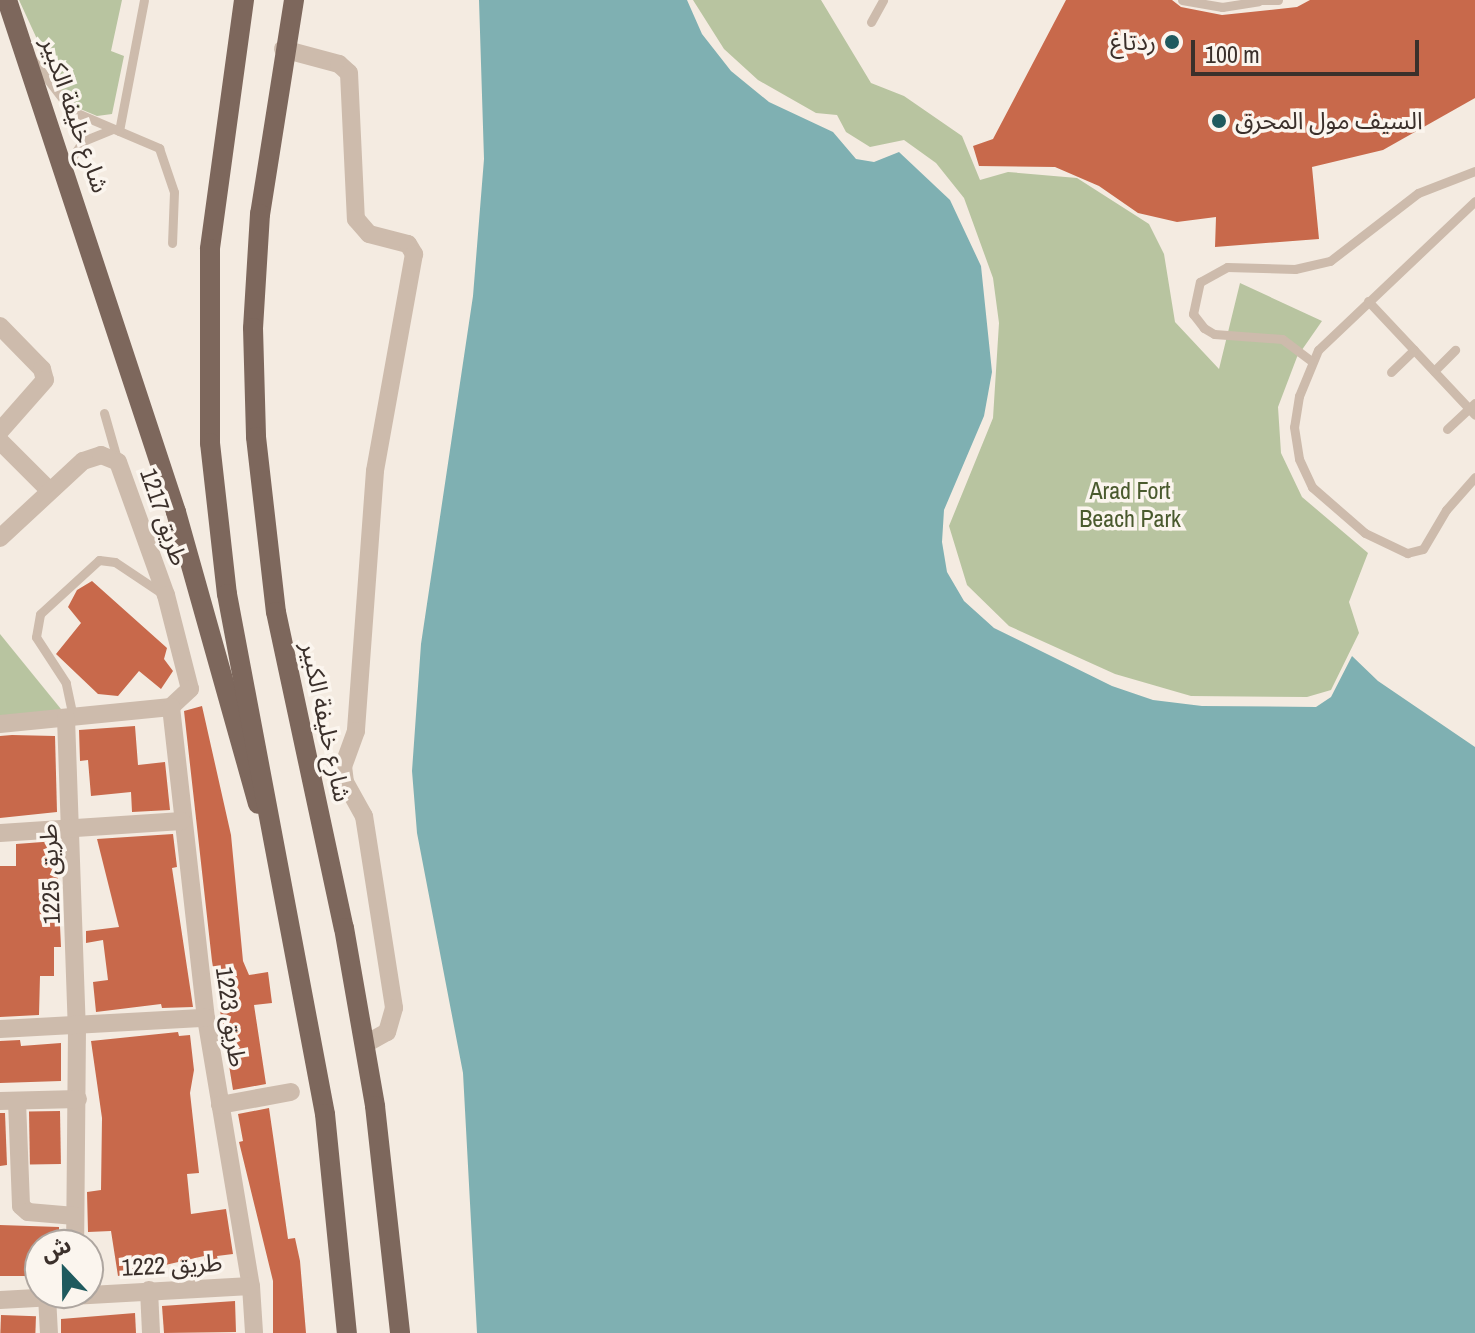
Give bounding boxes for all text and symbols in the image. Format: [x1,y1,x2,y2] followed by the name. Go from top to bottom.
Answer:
[1195,24,1423,74] scale bar
[1110,28,1156,56] place label: ردتاغ
[1163,33,1181,51] marker: ردتاغ
[35,34,115,196] street label: شارع خليفة الكبير
[1205,38,1260,70] text: 100 m
[1235,107,1423,135] place label: السيف مول المحرق
[1210,112,1228,130] marker: السيف مول المحرق
[134,465,194,569] street label: طريق 1217
[1079,477,1181,533] park label: Arad Fort Beach Park
[295,640,357,804] street label: شارع خليفة الكبير
[34,823,66,925] street label: طريق 1225
[210,965,252,1069] street label: طريق 1223
[24,1229,104,1309] north arrow
[36,1229,75,1268] text: ش
[121,1248,223,1282] street label: طريق 1222

